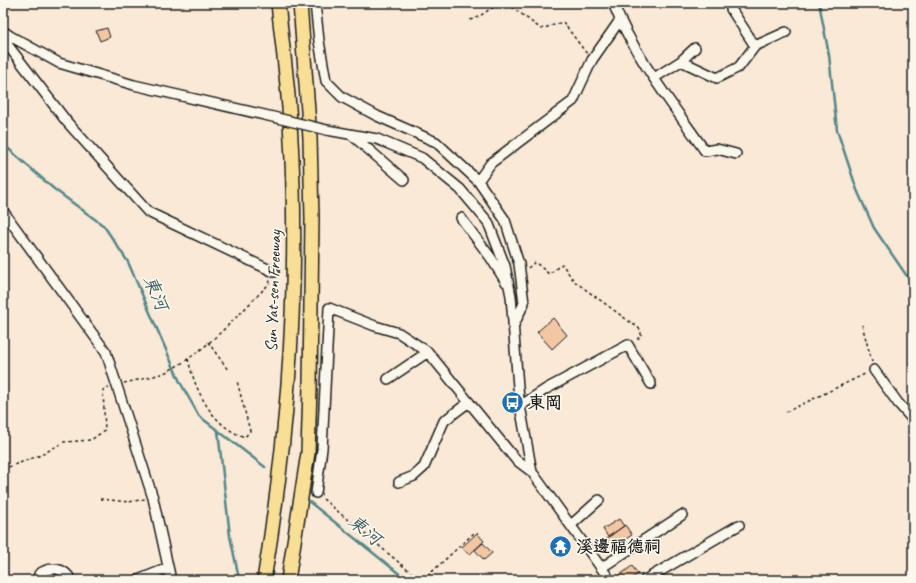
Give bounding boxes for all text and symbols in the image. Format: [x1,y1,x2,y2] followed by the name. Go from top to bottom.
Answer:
[260,229,286,352] street label: Sun Yat-sen Freeway
[139,272,174,317] water label: 東河
[499,389,525,415] bus stop icon: 東岡
[528,392,562,413] place label: 東岡
[344,510,388,552] water label: 東河
[547,533,573,559] temple icon: 溪邊福德祠
[576,536,661,557] place label: 溪邊福德祠

